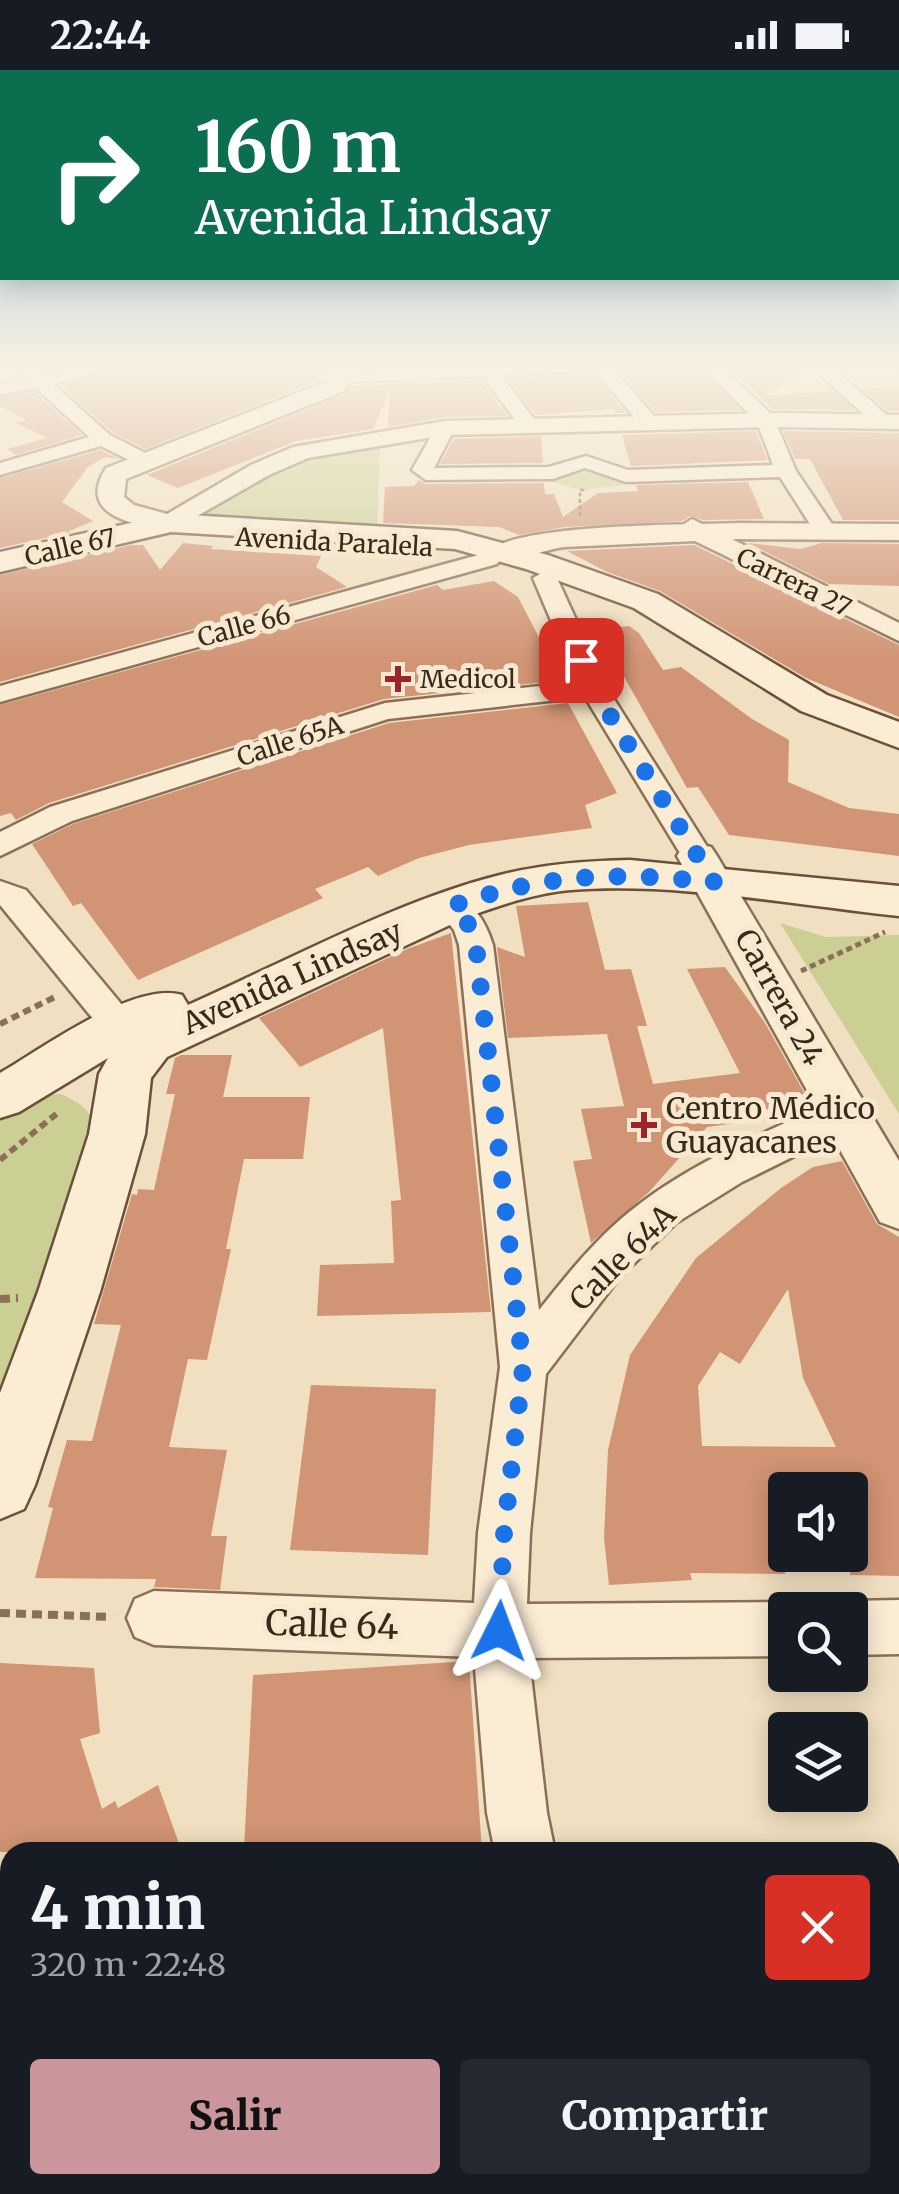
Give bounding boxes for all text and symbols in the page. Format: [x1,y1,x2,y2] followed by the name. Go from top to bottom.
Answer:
[50,12,151,59] text: 22:44
[195,103,401,191] text: 160 m
[30,110,160,240] icon: right
[195,190,551,246] text: Avenida Lindsay
[22,521,118,573] street label: Calle 67
[233,521,434,563] street label: Avenida Paralela
[731,541,857,623] street label: Carrera 27
[194,598,294,654] street label: Calle 66
[539,618,624,703] pin
[554,633,609,688] icon: arrive
[420,663,516,695] place label: Medicol
[385,666,411,692] marker: Medicol
[233,709,348,773] street label: Calle 65A
[175,911,409,1043] street label: Avenida Lindsay
[727,922,833,1072] street label: Carrera 24
[666,1089,875,1161] place label: Centro Médico Guayacanes
[631,1112,657,1138] marker: Centro Médico Guayacanes
[561,1195,684,1318] street label: Calle 64A
[768,1472,868,1812] map controls
[768,1472,868,1572] button: sound
[447,1579,551,1683] position arrow
[768,1592,868,1692] button: search
[265,1601,399,1649] street label: Calle 64
[768,1712,868,1812] button: layers
[30,1870,205,1945] text: 4 min
[765,1875,870,1980] button: close
[30,1945,226,1985] text: 320 m · 22:48
[30,2059,440,2174] button: Salir
[460,2059,870,2174] button: Compartir

